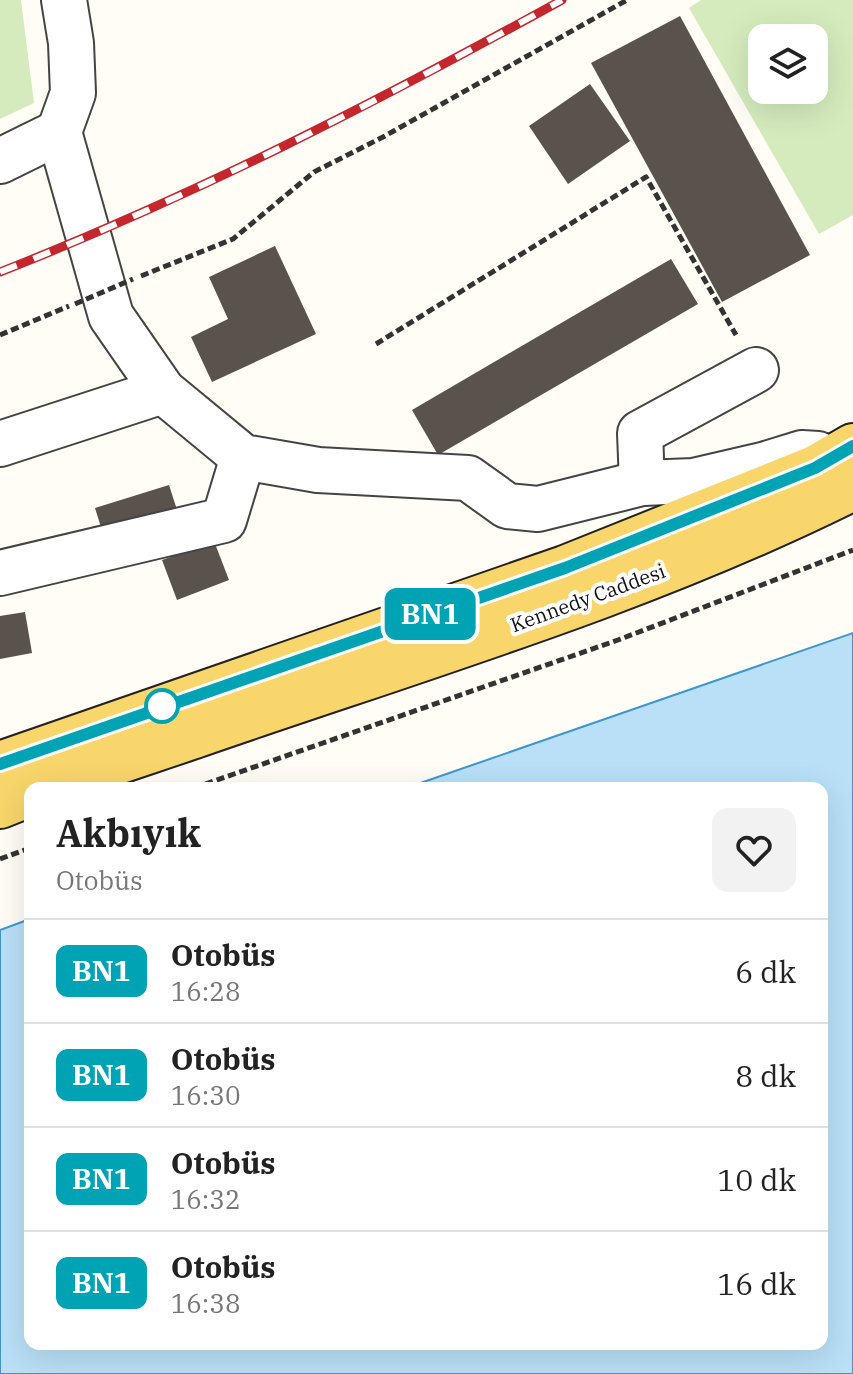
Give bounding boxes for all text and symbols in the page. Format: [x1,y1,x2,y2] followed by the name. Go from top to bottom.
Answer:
[748,24,828,104] map controls
[748,24,828,104] button: layers
[507,557,669,638] street label: Kennedy Caddesi
[384,588,476,640] line badge: BN1
[401,595,459,632] text: BN1
[145,689,179,723] unlabelled marker
[56,808,201,857] text: Akbıyık
[712,808,796,892] button: heart
[56,863,143,897] text: Otobüs
[171,935,276,974] text: Otobüs
[72,952,131,989] text: BN1
[735,952,796,991] text: 6 dk
[171,974,241,1008] text: 16:28
[171,1039,276,1078] text: Otobüs
[72,1056,131,1093] text: BN1
[735,1056,796,1095] text: 8 dk
[171,1078,241,1112] text: 16:30
[171,1143,276,1182] text: Otobüs
[72,1160,131,1197] text: BN1
[717,1160,796,1199] text: 10 dk
[171,1182,241,1216] text: 16:32
[171,1247,276,1286] text: Otobüs
[72,1264,131,1301] text: BN1
[717,1264,796,1303] text: 16 dk
[171,1286,241,1320] text: 16:38

